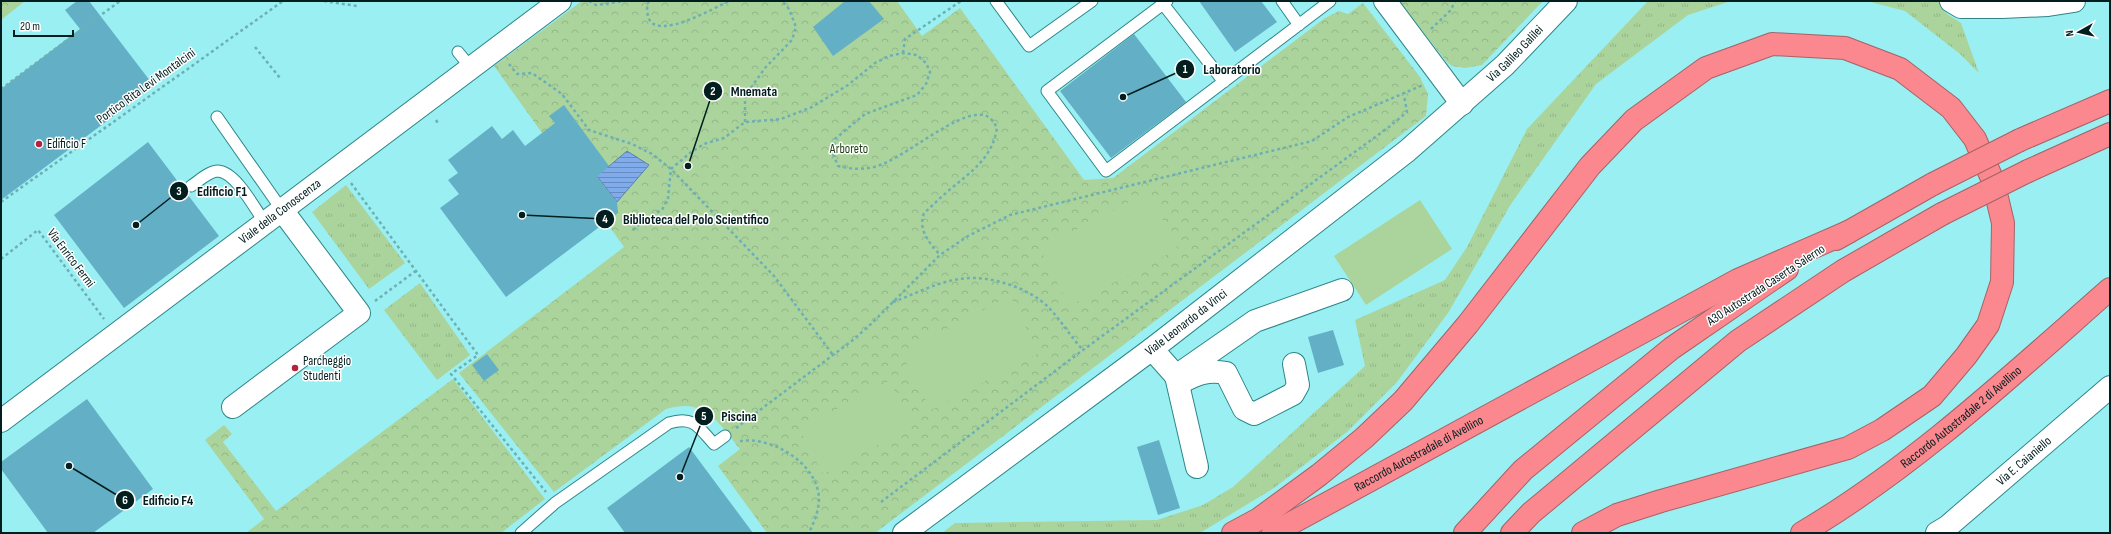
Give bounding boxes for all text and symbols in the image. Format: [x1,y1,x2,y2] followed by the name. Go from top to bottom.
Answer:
[14,12,73,38] scale bar
[2059,12,2099,52] north arrow
[20,19,40,34] text: 20 m
[1483,22,1547,85] street label: Via Galileo Galilei
[2063,29,2076,37] text: N
[93,45,199,127] street label: Portico Rita Levi Montalcini
[1175,56,1268,82] callout: Laboratorio
[1203,61,1261,78] text: Laboratorio
[1183,62,1188,77] text: 1
[703,78,785,104] callout: Mnemata
[731,83,777,100] text: Mnemata
[710,84,716,99] text: 2
[47,136,86,152] place label: Edificio F
[34,139,44,149] marker: Edificio F
[829,141,868,157] park label: Arboreto
[236,175,324,247] street label: Viale della Conoscenza
[169,178,255,204] callout: Edificio F1
[197,183,247,200] text: Edificio F1
[176,184,182,199] text: 3
[595,206,777,232] callout: Biblioteca del Polo Scientifico
[623,211,769,228] text: Biblioteca del Polo Scientifico
[602,212,608,227] text: 4
[44,225,98,291] street label: Via Enrico Fermi
[1703,241,1828,330] street label: A30 Autostrada Caserta Salerno
[1142,286,1230,359] street label: Viale Leonardo da Vinci
[303,353,351,384] place label: Parcheggio Studenti
[290,363,300,373] marker: Parcheggio Studenti
[1897,363,2025,472] street label: Raccordo Autostradale 2 di Avellino
[694,403,765,429] callout: Piscina
[721,408,757,425] text: Piscina
[701,409,707,424] text: 5
[1351,412,1486,495] street label: Raccordo Autostradale di Avellino
[1993,433,2055,489] street label: Via E. Caianiello
[115,487,201,513] callout: Edificio F4
[143,492,194,509] text: Edificio F4
[122,493,128,508] text: 6

